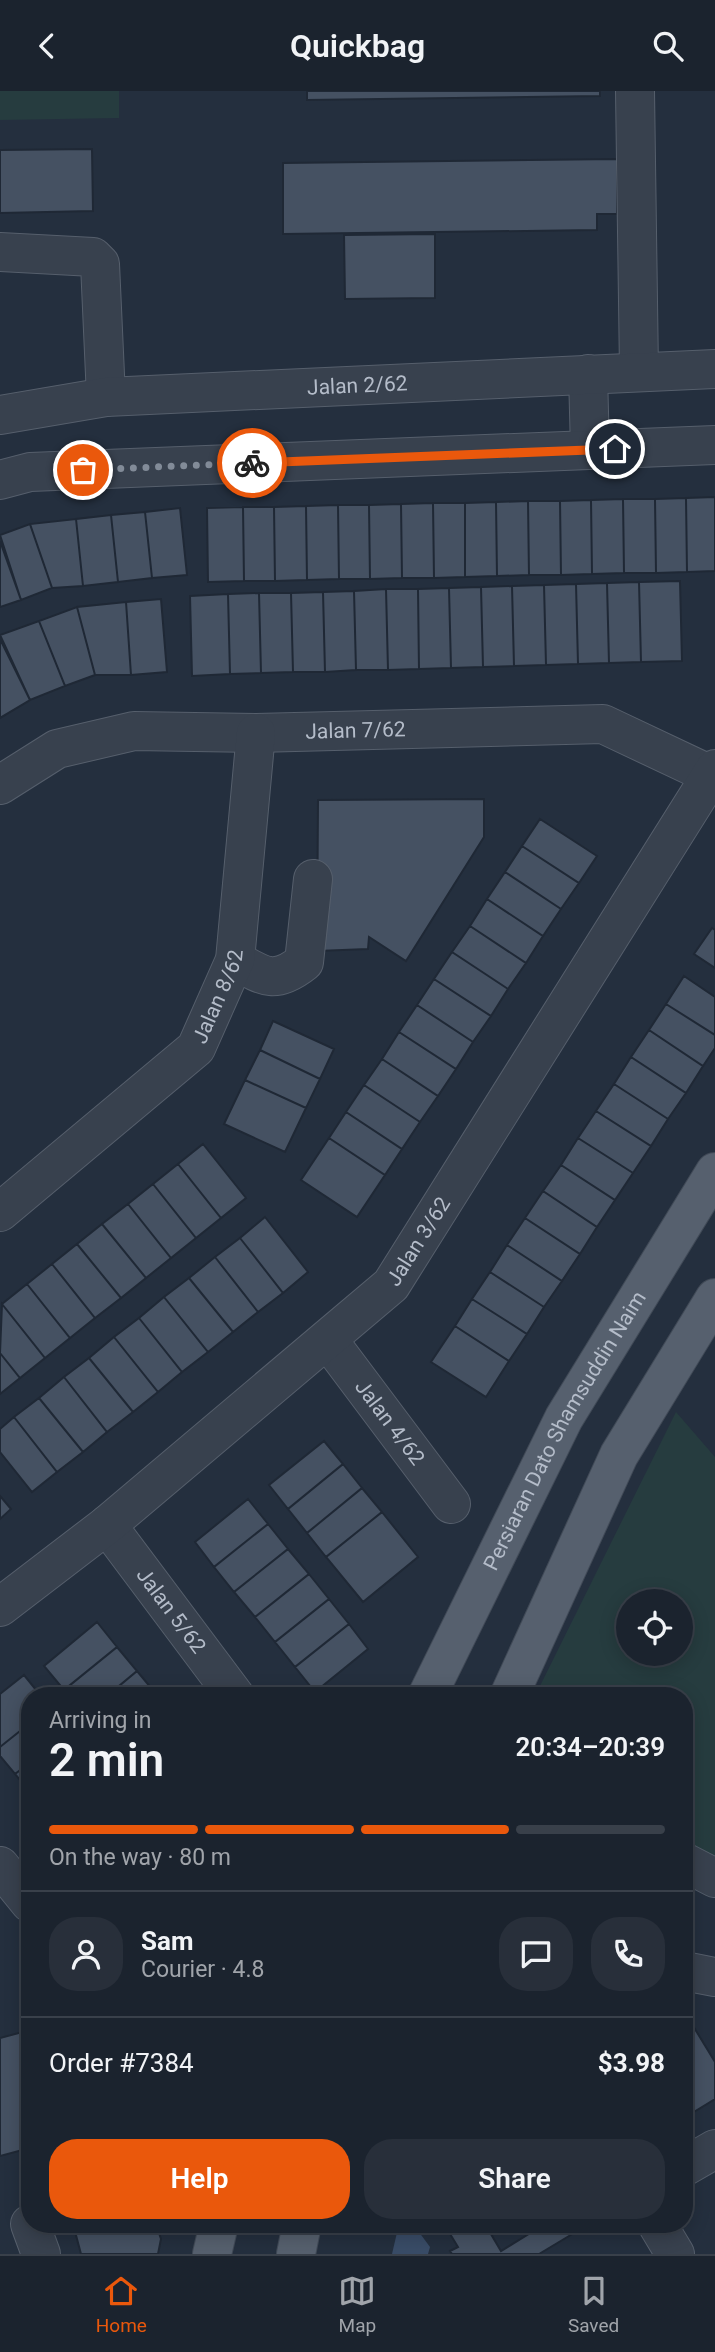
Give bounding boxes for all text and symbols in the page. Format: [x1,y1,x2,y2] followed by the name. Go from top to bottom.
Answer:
[28,27,66,65] icon: back
[290,27,425,65] text: Quickbag
[649,27,687,65] icon: search
[306,371,408,400] street label: Jalan 2/62
[585,419,645,479] pin
[217,428,287,498] courier
[596,430,634,468] icon: home
[53,440,113,500] pin
[233,444,271,482] icon: bike
[64,451,102,489] icon: bag
[305,717,406,744] street label: Jalan 7/62
[188,948,248,1047] street label: Jalan 8/62
[381,1192,455,1290] street label: Jalan 3/62
[479,1287,651,1574] street label: Persiaran Dato Shamsuddin Naim
[350,1375,430,1470] street label: Jalan 4/62
[131,1563,211,1658] street label: Jalan 5/62
[616,1589,693,1666] map controls
[616,1589,693,1666] button: locate
[49,1707,152,1734] text: Arriving in
[515,1732,665,1762] text: 20:34–20:39
[49,1733,164,1787] text: 2 min
[49,1844,231,1871] text: On the way · 80 m
[49,1917,123,1991] button: person
[499,1917,573,1991] button: chat
[591,1917,665,1991] button: phone
[141,1926,193,1956] text: Sam
[141,1956,264,1983] text: Courier · 4.8
[49,2048,194,2078] text: Order #7384
[598,2048,665,2078] text: $3.98
[49,2139,350,2219] button: Help
[364,2139,665,2219] button: Share
[96,2272,147,2337] tab: Home
[338,2272,376,2337] tab: Map
[568,2272,619,2337] tab: Saved

